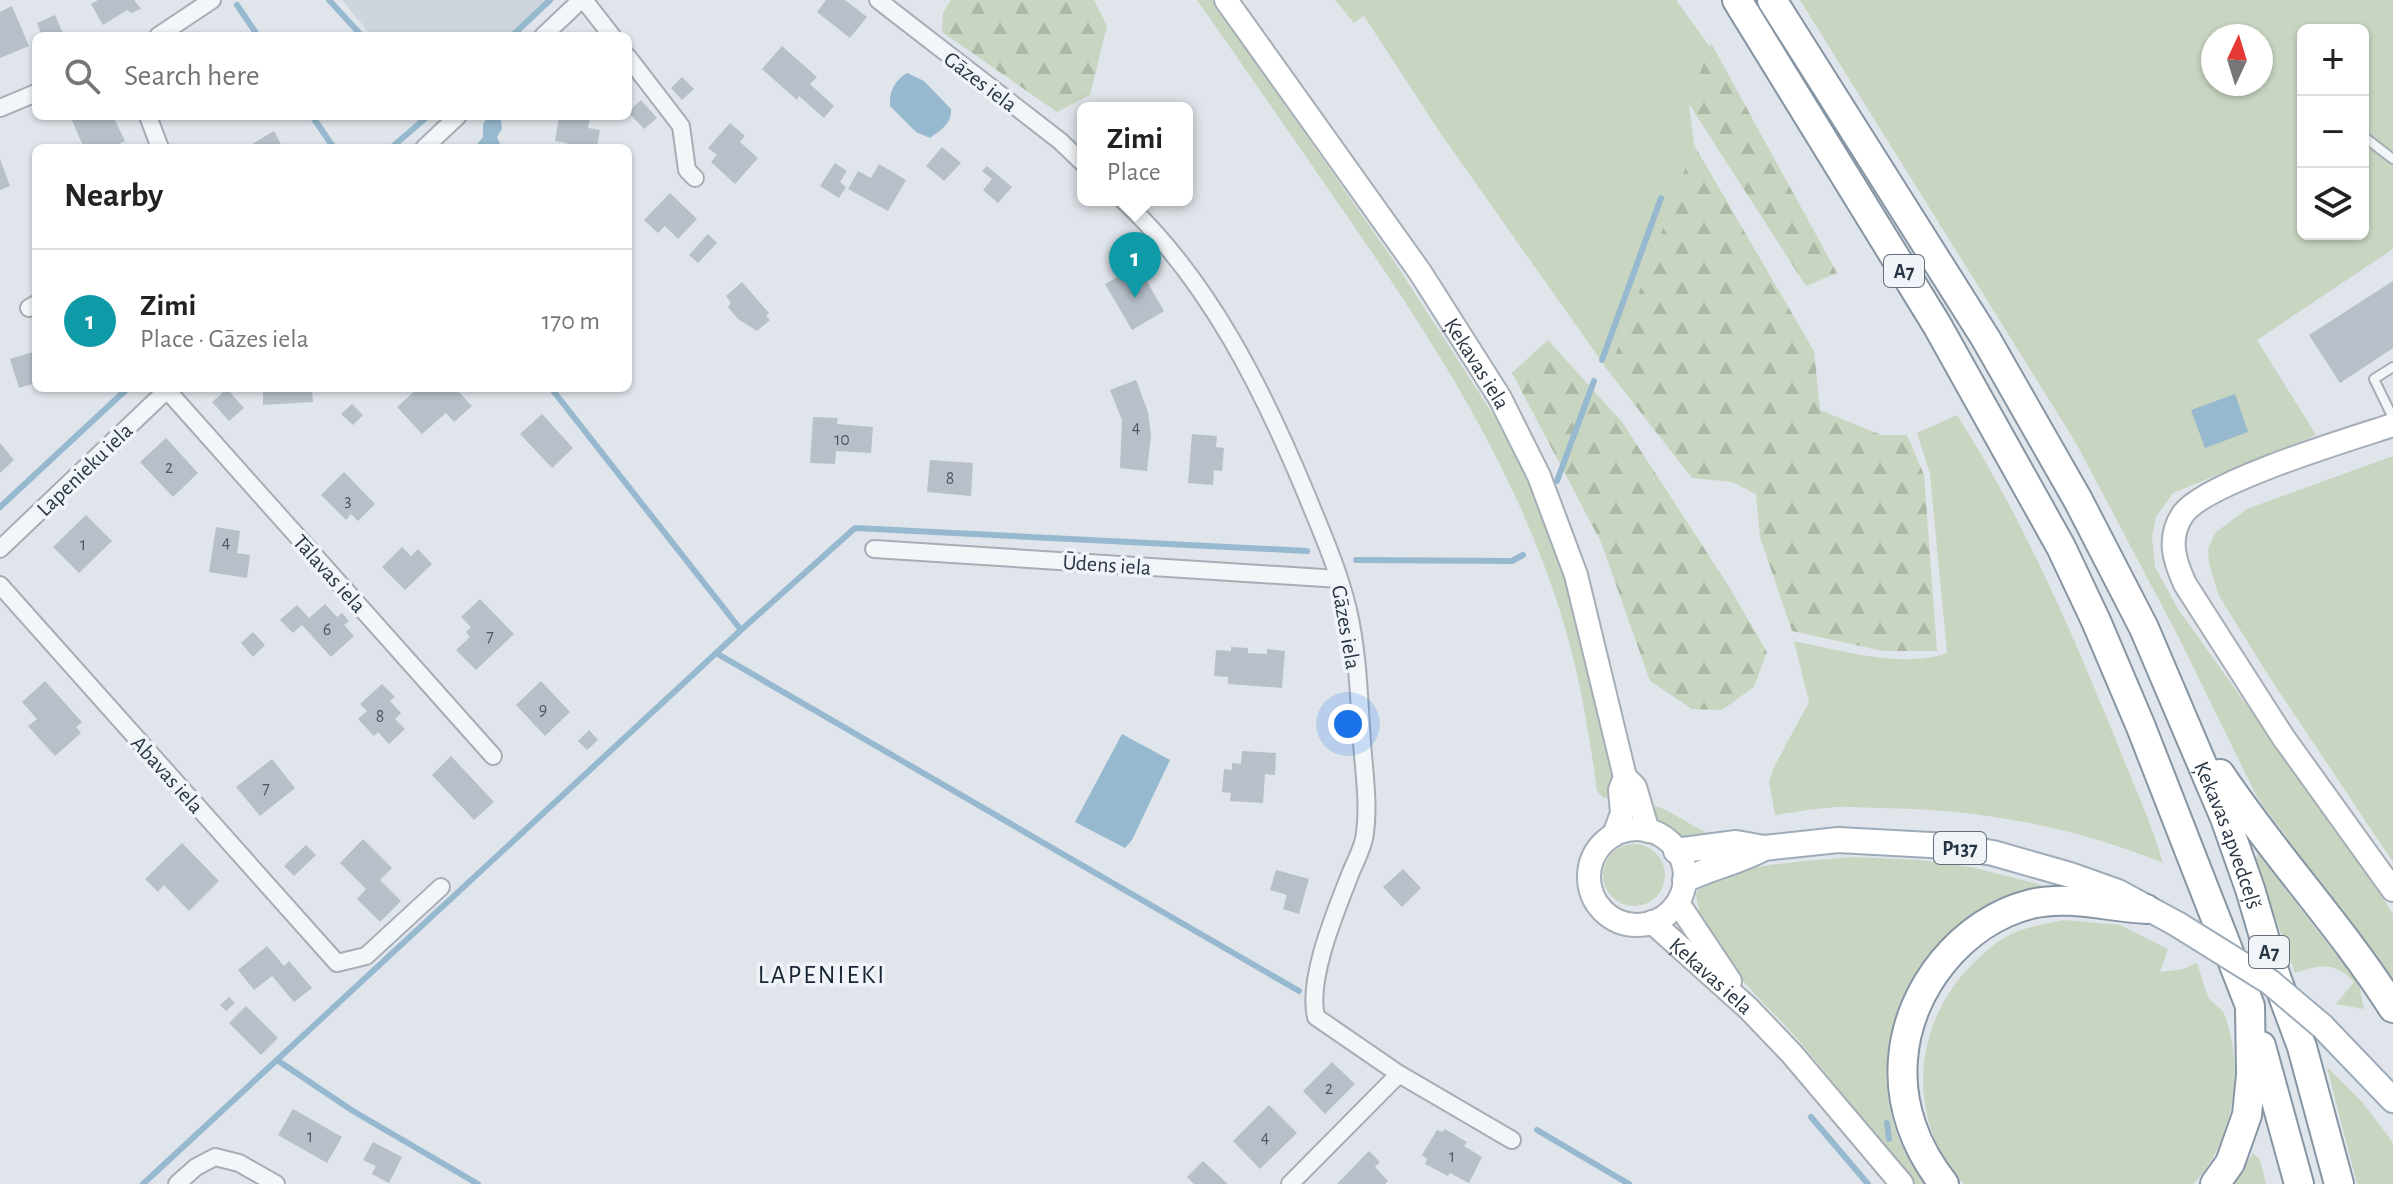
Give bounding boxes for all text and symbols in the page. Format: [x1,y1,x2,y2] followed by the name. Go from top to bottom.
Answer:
[2201,24,2273,96] north arrow
[2297,24,2369,240] map controls
[2297,24,2369,96] button: +
[32,32,632,120] search box
[940,47,1021,116] street label: Gāzes iela
[60,54,104,98] icon: search
[124,61,260,91] text: Search here
[2297,96,2369,168] button: −
[1077,102,1193,206] popup
[1107,124,1163,154] text: Zimi
[1107,159,1161,185] text: Place
[2297,168,2369,240] button: layers
[64,179,163,213] text: Nearby
[1109,232,1161,298] pin: 1
[1884,255,1924,287] road number: A7
[140,291,196,321] text: Zimi
[85,308,95,334] text: 1
[541,308,600,334] text: 170 m
[1438,314,1514,413] street label: Ķekavas iela
[140,326,309,352] text: Place · Gāzes iela
[33,419,137,521] street label: Lapenieku iela
[1132,419,1141,437] house number: 4
[834,431,850,449] house number: 10
[165,459,173,477] house number: 2
[946,470,954,488] house number: 8
[344,492,352,510] house number: 3
[289,530,370,617] street label: Tālavas iela
[222,534,231,552] house number: 4
[80,536,86,554] house number: 1
[1062,551,1152,579] street label: Ūdens iela
[1328,583,1364,671] street label: Gāzes iela
[323,621,331,639] house number: 6
[486,628,494,646] house number: 7
[539,701,547,719] house number: 9
[1328,704,1368,744] your location
[376,708,384,726] house number: 8
[127,732,208,818] street label: Abavas iela
[2188,758,2265,911] street label: Ķekavas apvedceļš
[262,780,270,798] house number: 7
[1934,832,1986,864] road number: P137
[1664,934,1757,1019] street label: Ķekavas iela
[2249,936,2289,968] road number: A7
[758,962,886,988] district label: LAPENIEKI
[1325,1080,1333,1098] house number: 2
[307,1128,313,1146] house number: 1
[1261,1129,1270,1147] house number: 4
[1449,1148,1455,1166] house number: 1

